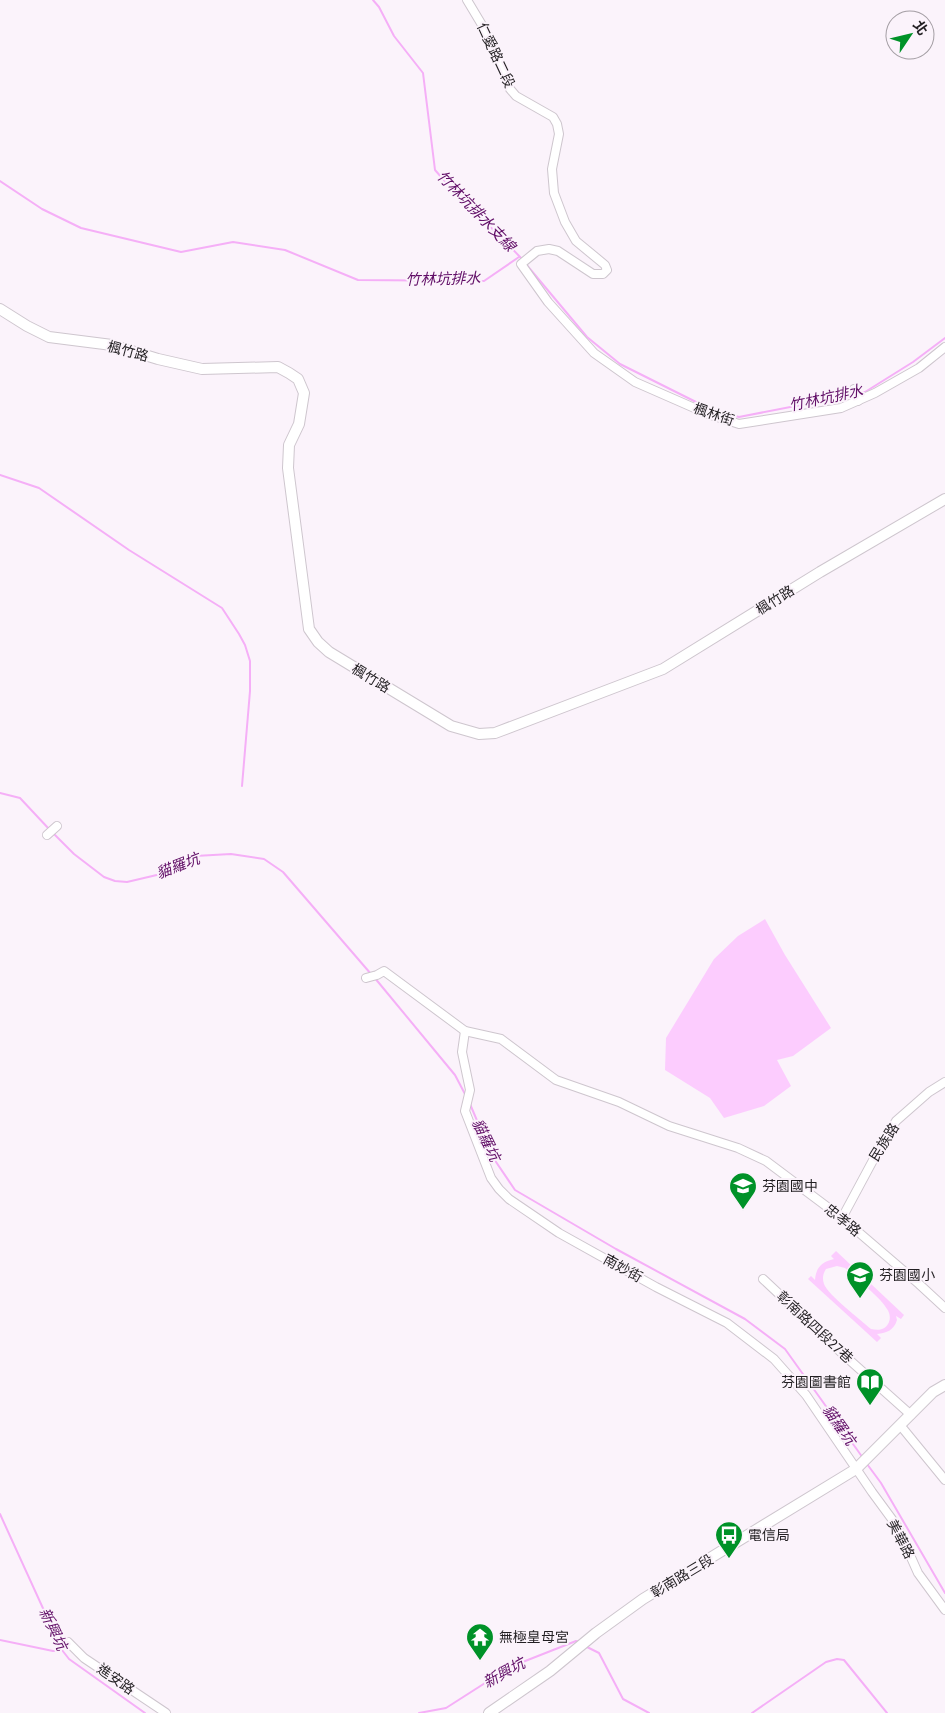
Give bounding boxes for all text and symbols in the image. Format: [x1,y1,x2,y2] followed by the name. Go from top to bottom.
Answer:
[885,10,935,60] north arrow
[910,17,931,38] text: 北
[474,20,518,90] street label: 仁愛路二段
[433,167,520,256] water label: 竹林坑排水支線
[405,269,482,289] water label: 竹林坑排水
[106,338,150,364] street label: 楓竹路
[787,381,866,415] water label: 竹林坑排水
[692,400,736,428] street label: 楓林街
[753,582,797,618] street label: 楓竹路
[349,660,393,696] street label: 楓竹路
[154,849,204,882] water label: 貓羅坑
[468,1116,505,1166] water label: 貓羅坑
[866,1120,902,1164] street label: 民族路
[728,1171,758,1210] school or university icon: 芬園國中
[762,1178,818,1194] place label: 芬園國中
[822,1201,864,1239] street label: 忠孝路
[601,1251,645,1285] street label: 南妙街
[845,1260,875,1299] school or university icon: 芬園國小
[879,1267,935,1283] place label: 芬園國小
[774,1288,856,1366] street label: 彰南路四段27巷
[855,1367,885,1406] library icon: 芬園圖書館
[781,1374,851,1390] place label: 芬園圖書館
[819,1401,860,1450] water label: 貓羅坑
[884,1517,918,1561] street label: 美華路
[714,1520,744,1559] bus stop icon: 電信局
[748,1527,790,1543] place label: 電信局
[648,1551,716,1601] street label: 彰南路三段
[35,1605,72,1655] water label: 新興坑
[465,1622,495,1661] temple icon: 無極皇母宮
[499,1629,569,1645] place label: 無極皇母宮
[480,1653,530,1692] water label: 新興坑
[94,1660,138,1698] street label: 進安路

